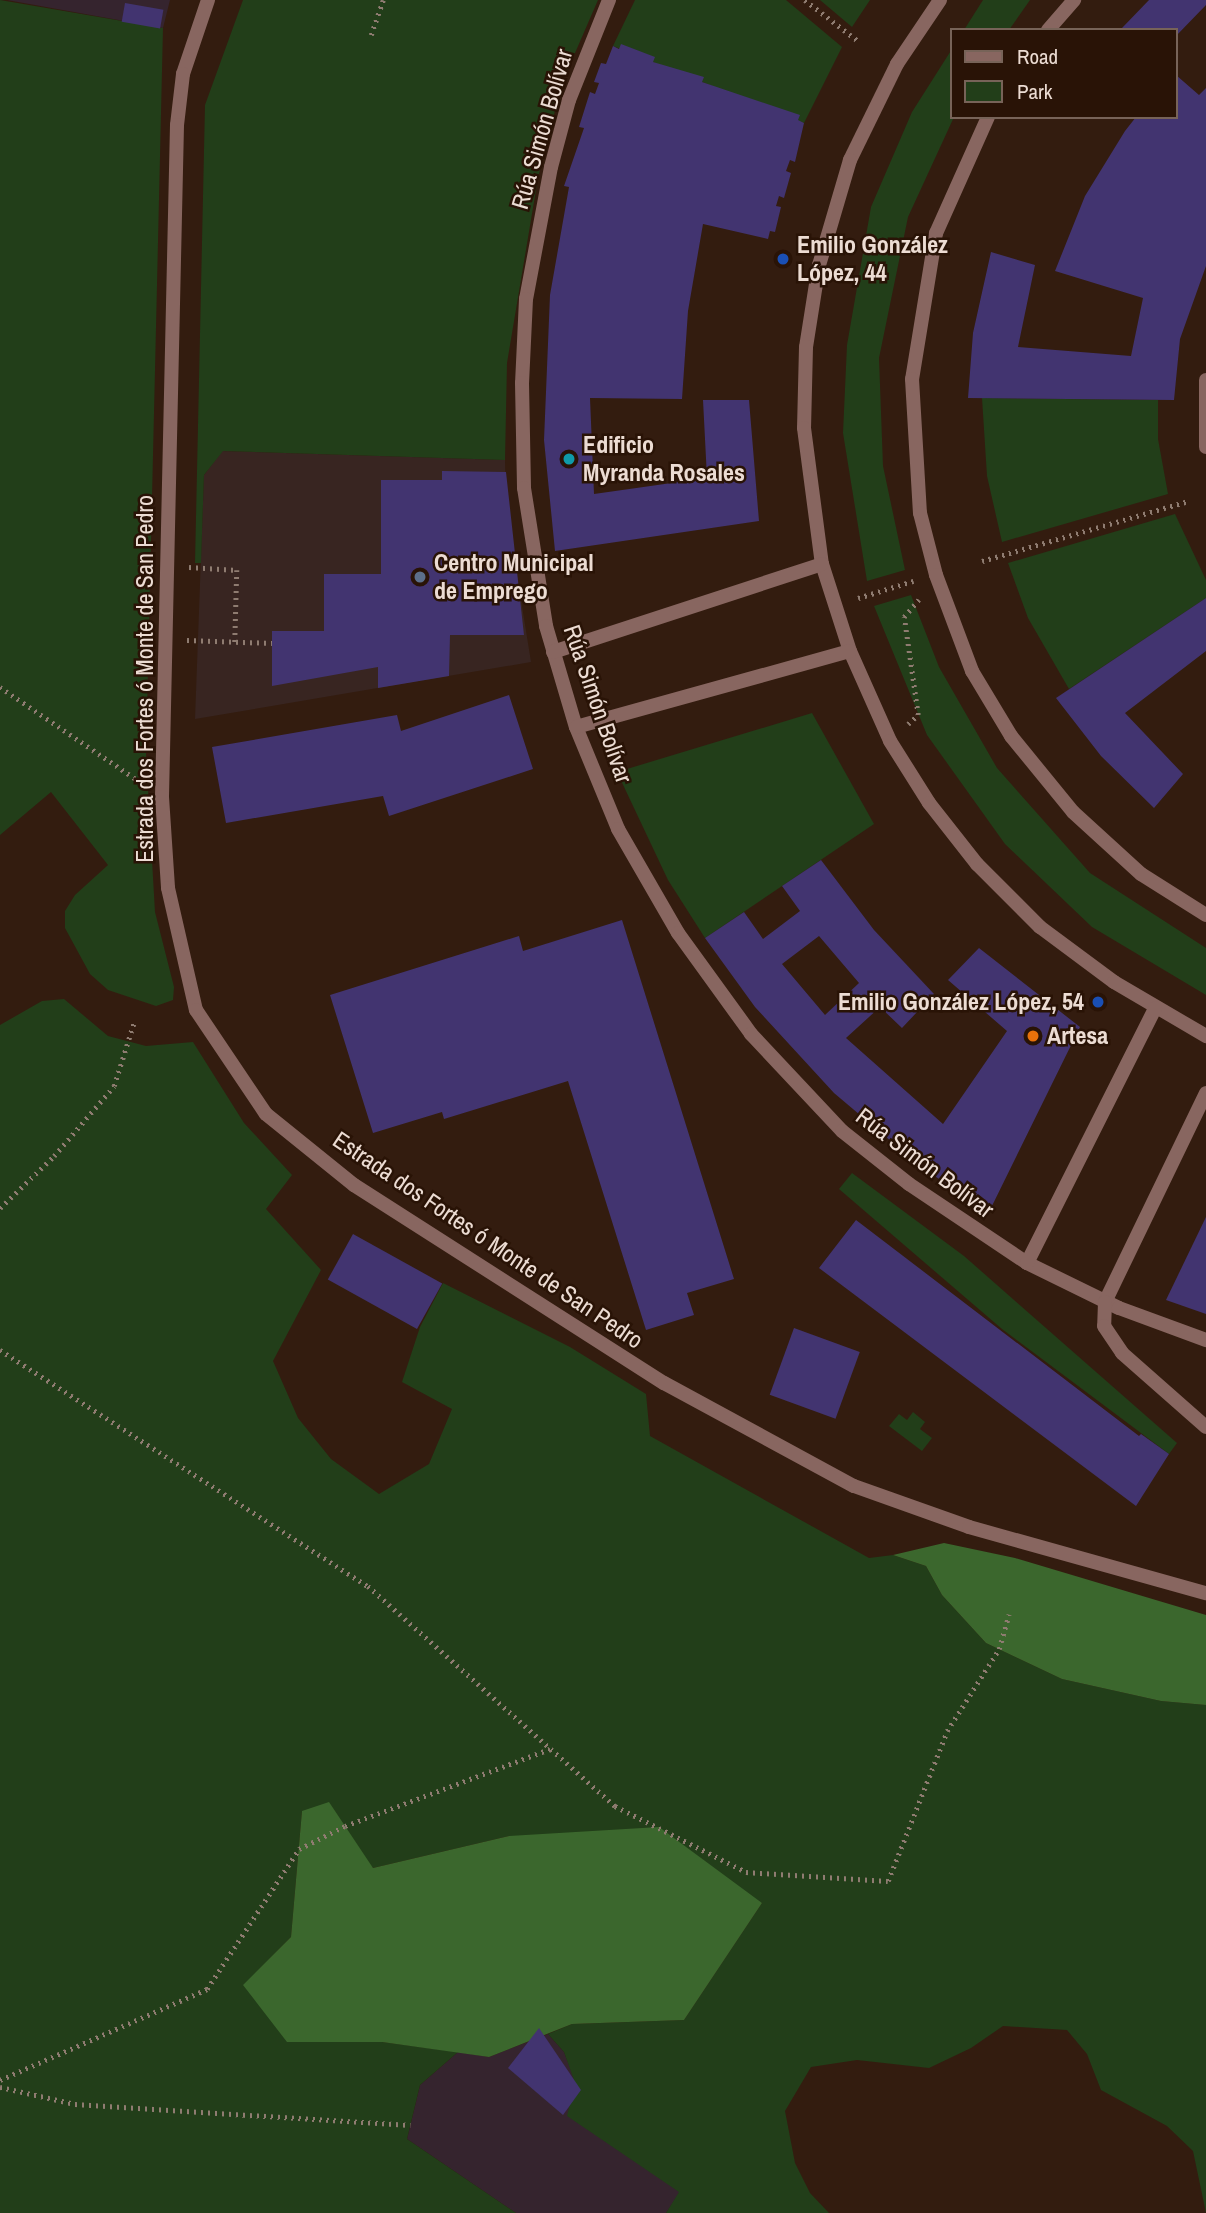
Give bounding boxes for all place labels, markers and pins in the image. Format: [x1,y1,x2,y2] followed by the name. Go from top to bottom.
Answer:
[797,231,948,287] place label: Emilio González López, 44
[775,251,791,267] marker: Emilio González López, 44
[583,431,745,487] place label: Edificio Myranda Rosales
[561,451,577,467] marker: Edificio Myranda Rosales
[434,549,594,605] place label: Centro Municipal de Emprego
[412,569,428,585] marker: Centro Municipal de Emprego
[838,988,1084,1016] place label: Emilio González López, 54
[1090,994,1106,1010] marker: Emilio González López, 54
[1047,1022,1108,1050] place label: Artesa
[1025,1028,1041,1044] marker: Artesa

